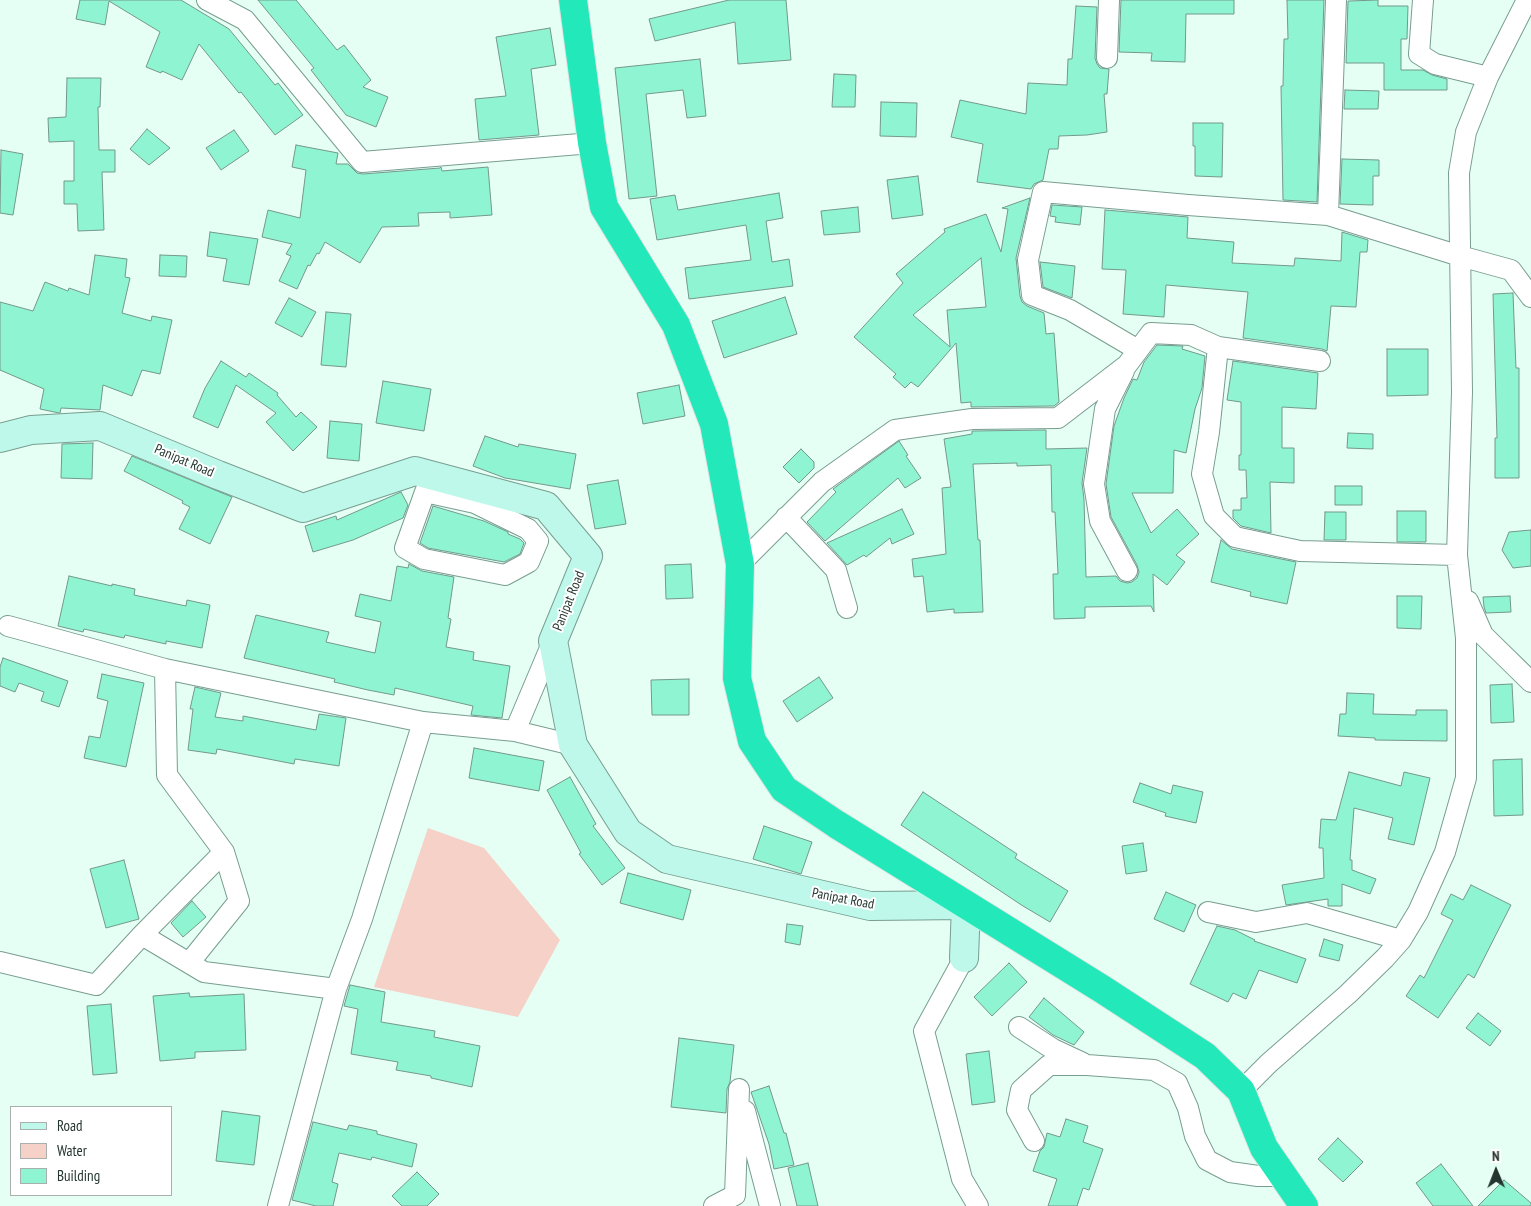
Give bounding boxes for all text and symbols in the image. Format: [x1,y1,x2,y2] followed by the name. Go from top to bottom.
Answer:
[152,441,216,481] street label: Panipat Road
[549,569,589,633] street label: Panipat Road
[810,885,876,913] street label: Panipat Road
[10,1106,172,1196] legend
[57,1116,83,1135] text: Road
[57,1141,87,1160] text: Water
[1471,1146,1521,1196] north arrow
[1492,1147,1500,1165] text: N
[57,1166,100,1185] text: Building

